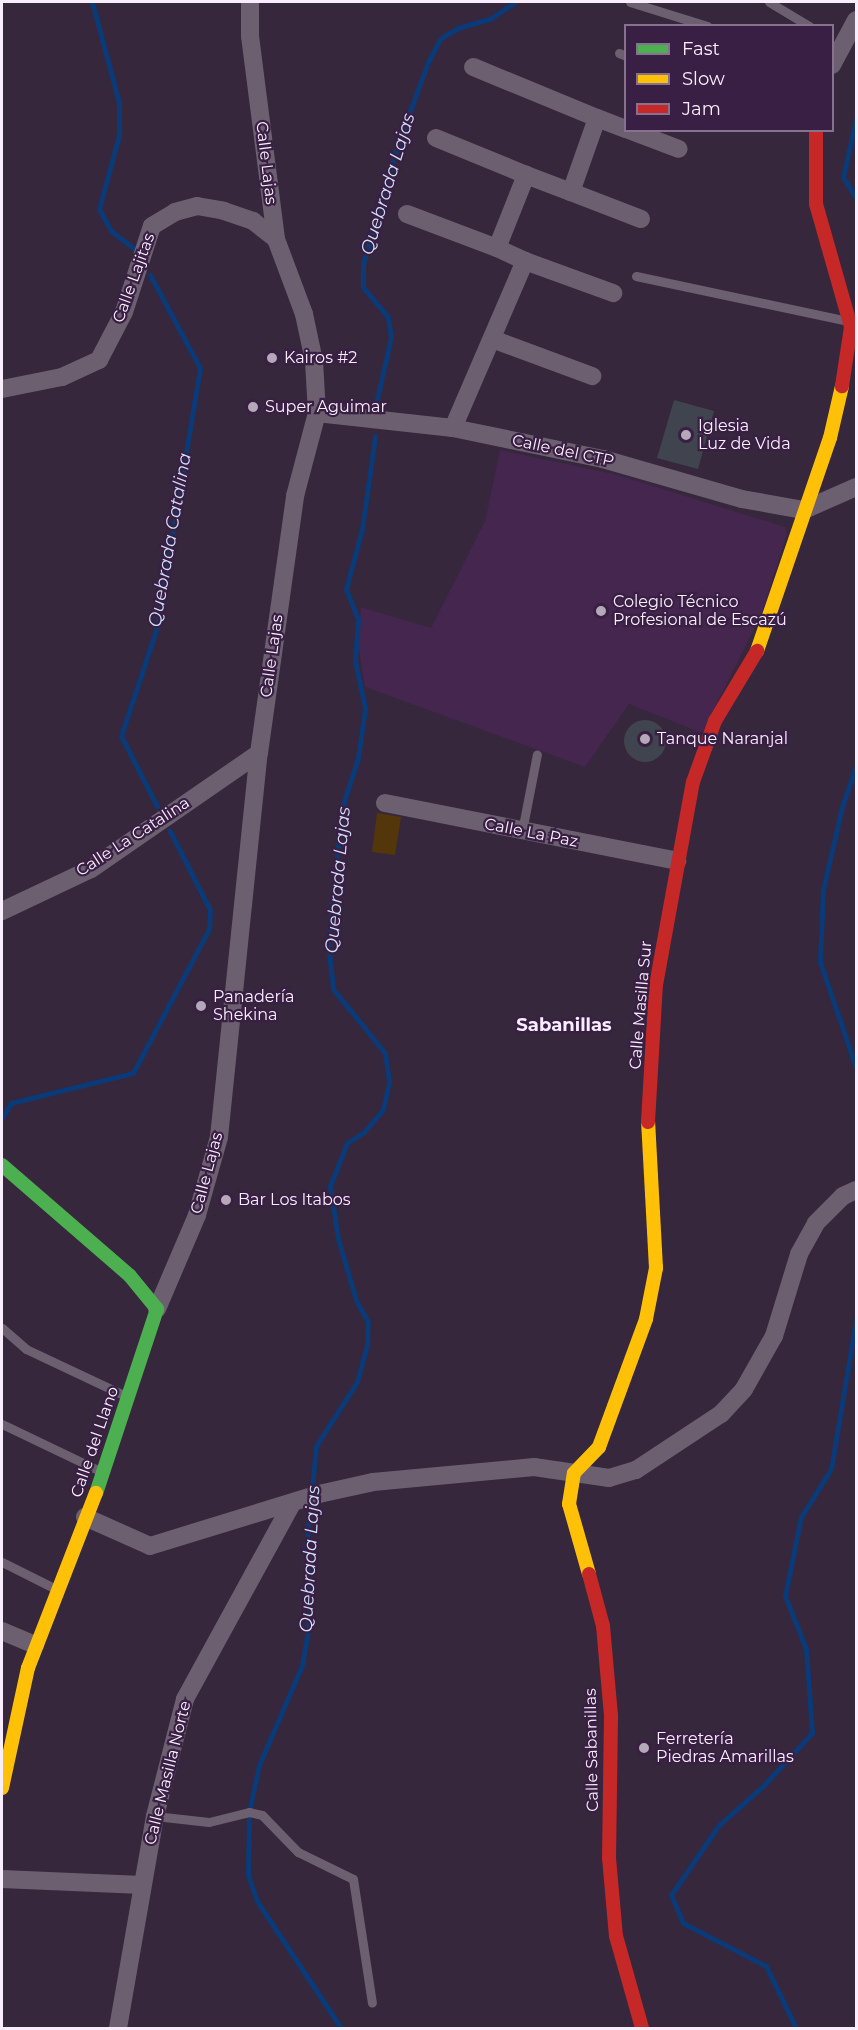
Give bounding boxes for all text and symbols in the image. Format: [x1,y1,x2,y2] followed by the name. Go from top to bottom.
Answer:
[624,24,834,132] legend
[682,38,720,60] text: Fast
[682,68,725,90] text: Slow
[682,98,721,120] text: Jam
[356,110,420,258] water label: Quebrada Lajas
[251,120,281,206] street label: Calle Lajas
[109,231,159,325] street label: Calle Lajitas
[284,348,357,368] place label: Kairos #2
[265,351,279,365] marker: Kairos #2
[265,397,387,417] place label: Super Aguimar
[246,400,260,414] marker: Super Aguimar
[698,416,791,454] place label: Iglesia Luz de Vida
[679,428,693,442] marker: Iglesia Luz de Vida
[510,431,616,471] street label: Calle del CTP
[144,451,196,629] water label: Quebrada Catalina
[613,592,787,630] place label: Colegio Técnico Profesional de Escazú
[594,604,608,618] marker: Colegio Técnico Profesional de Escazú
[257,613,287,699] street label: Calle Lajas
[657,729,788,749] place label: Tanque Naranjal
[638,732,652,746] marker: Tanque Naranjal
[73,793,193,881] street label: Calle La Catalina
[321,806,355,954] water label: Quebrada Lajas
[483,815,579,851] street label: Calle La Paz
[626,940,656,1070] street label: Calle Masilla Sur
[213,987,294,1025] place label: Panadería Shekina
[194,999,208,1013] marker: Panadería Shekina
[516,1014,612,1036] district label: Sabanillas
[187,1130,227,1216] street label: Calle Lajas
[238,1190,351,1210] place label: Bar Los Itabos
[219,1193,233,1207] marker: Bar Los Itabos
[67,1384,123,1500] street label: Calle del Llano
[295,1485,325,1633] water label: Quebrada Lajas
[581,1688,603,1812] street label: Calle Sabanillas
[141,1699,195,1847] street label: Calle Masilla Norte
[656,1729,794,1767] place label: Ferretería Piedras Amarillas
[637,1741,651,1755] marker: Ferretería Piedras Amarillas

